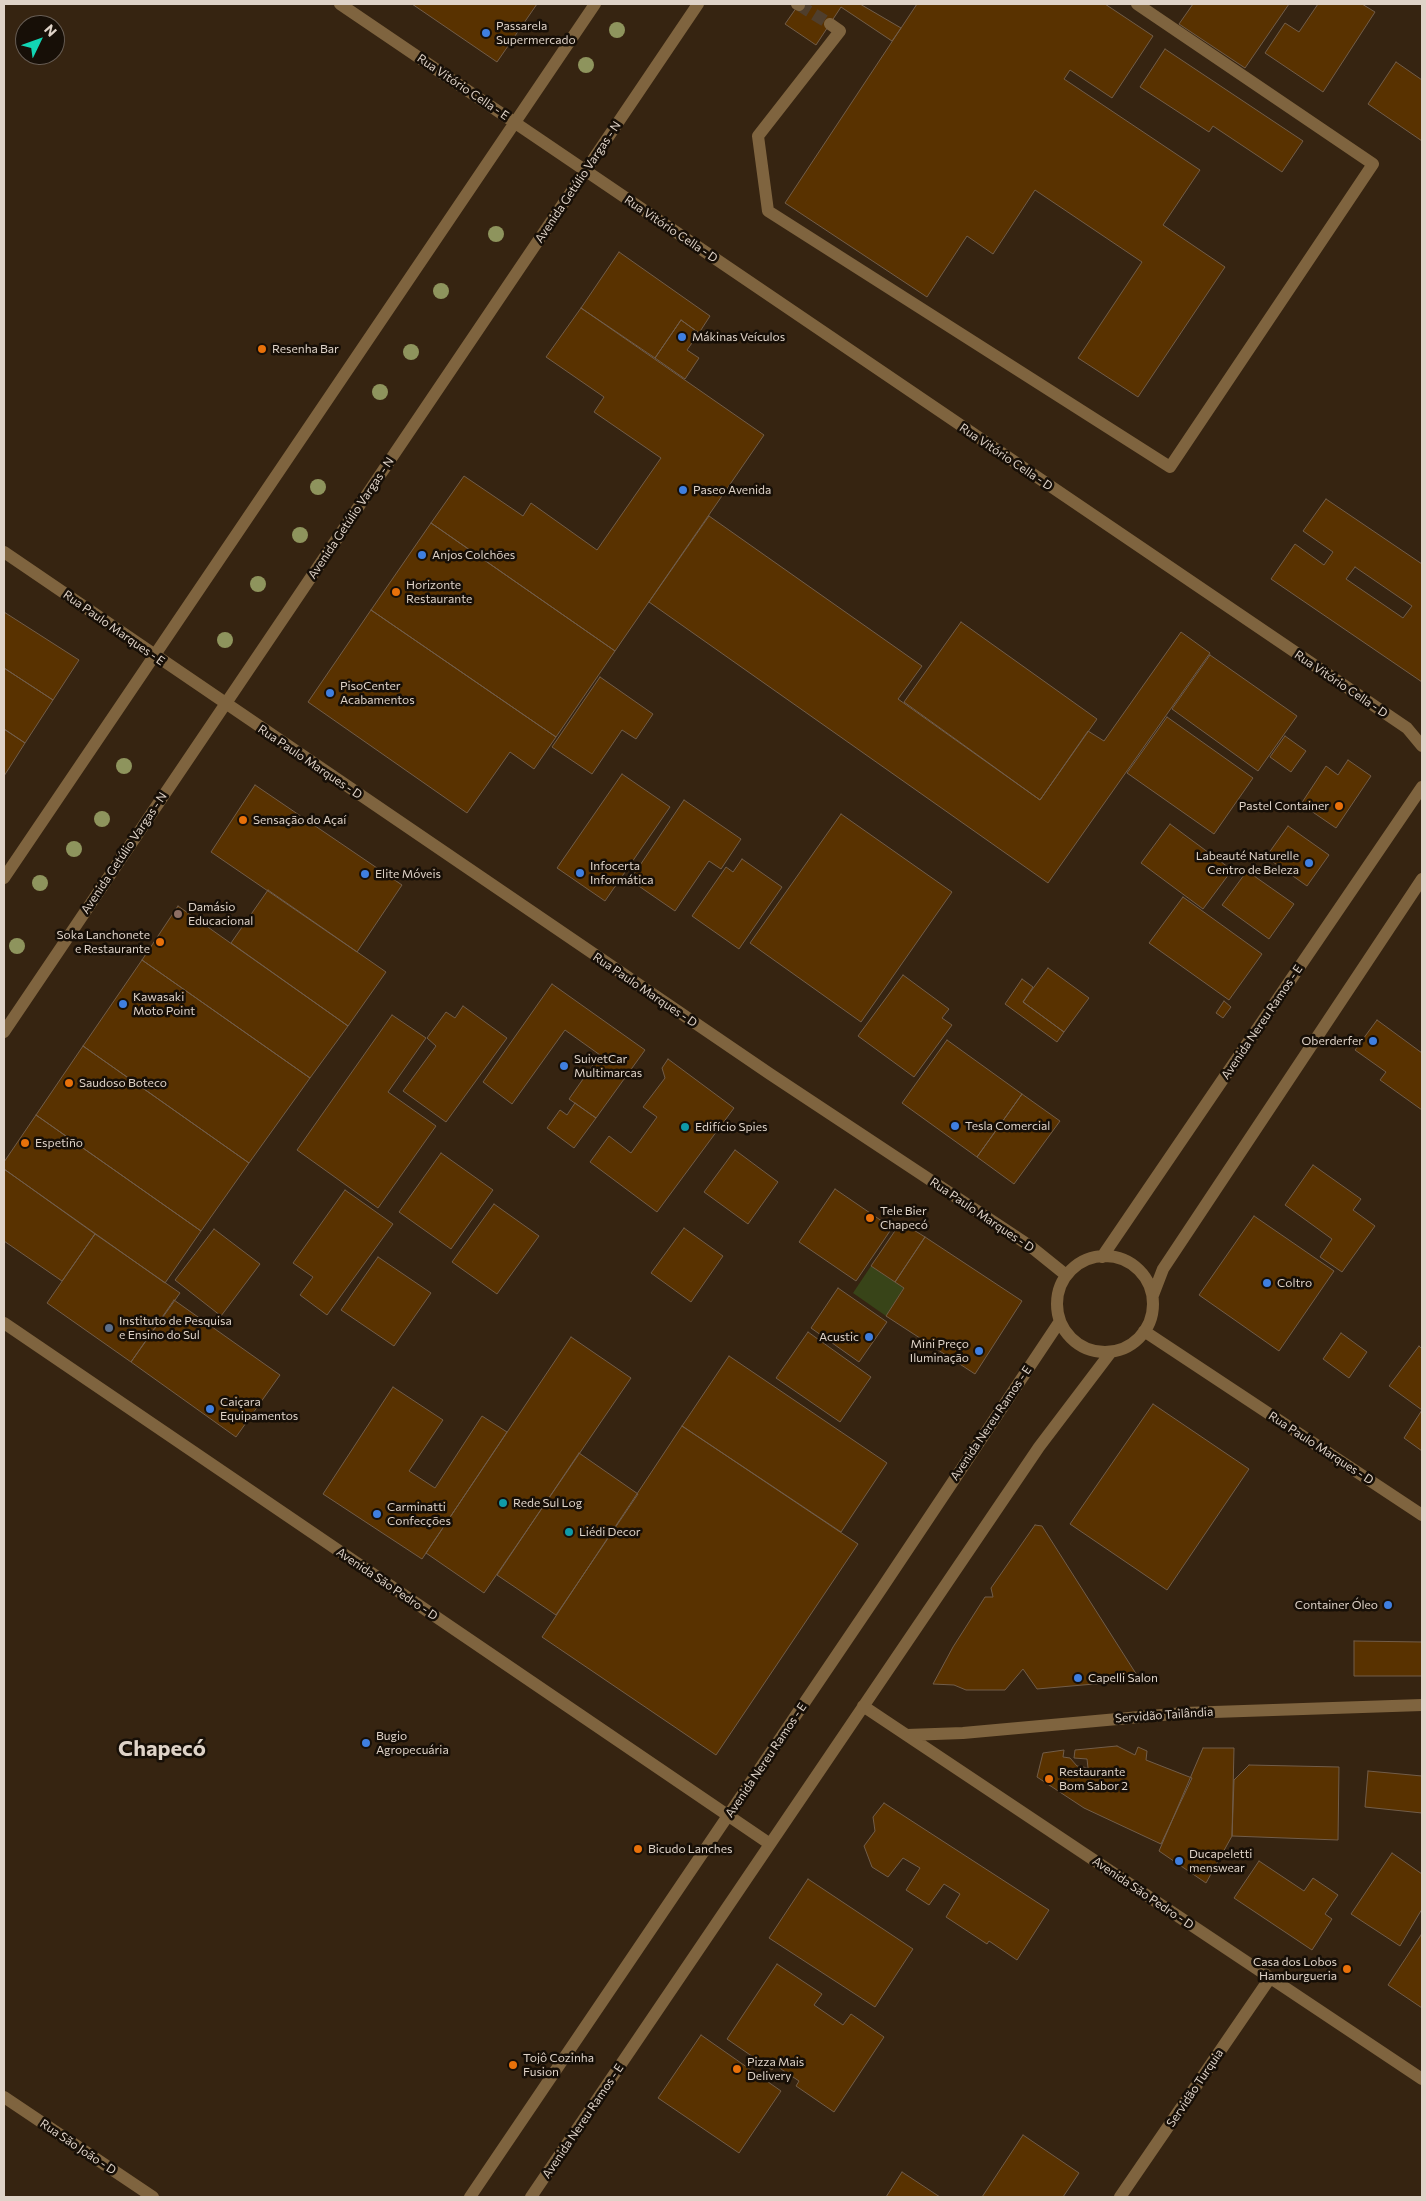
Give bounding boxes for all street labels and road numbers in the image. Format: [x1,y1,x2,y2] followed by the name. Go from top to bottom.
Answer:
[414,51,512,123] street label: Rua Vitório Cella - E
[532,119,624,245] street label: Avenida Getúlio Vargas - N
[622,192,720,266] street label: Rua Vitório Cella - D
[957,420,1055,494] street label: Rua Vitório Cella - D
[305,455,397,581] street label: Avenida Getúlio Vargas - N
[60,587,168,669] street label: Rua Paulo Marques - E
[1292,647,1390,721] street label: Rua Vitório Cella - D
[255,722,365,802] street label: Rua Paulo Marques - D
[78,790,170,916] street label: Avenida Getúlio Vargas - N
[590,950,700,1030] street label: Rua Paulo Marques - D
[1218,962,1306,1082] street label: Avenida Nereu Ramos - E
[927,1175,1037,1255] street label: Rua Paulo Marques - D
[947,1363,1035,1483] street label: Avenida Nereu Ramos - E
[1266,1409,1376,1487] street label: Rua Paulo Marques - D
[334,1545,440,1623] street label: Avenida São Pedro - D
[722,1700,810,1820] street label: Avenida Nereu Ramos - E
[1114,1704,1214,1726] street label: Servidão Tailândia
[1090,1854,1196,1932] street label: Avenida São Pedro - D
[1164,2046,1226,2130] street label: Servidão Turquia
[539,2061,627,2181] street label: Avenida Nereu Ramos - E
[37,2116,119,2178] street label: Rua São João - D

